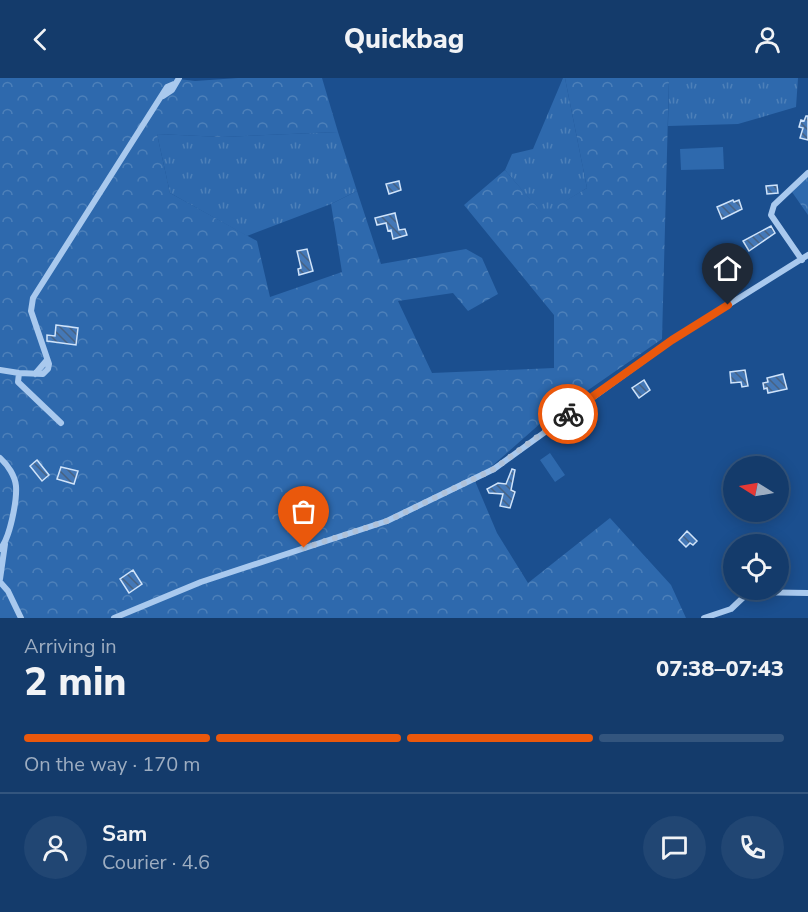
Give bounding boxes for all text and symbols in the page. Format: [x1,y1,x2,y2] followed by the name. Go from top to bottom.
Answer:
[344,21,464,58] text: Quickbag
[24,23,57,56] icon: back
[751,23,784,56] icon: person
[702,243,753,305] pin
[711,252,744,285] icon: home
[538,384,598,444] courier
[552,398,585,431] icon: bike
[723,456,789,522] north arrow
[723,456,789,600] map controls
[278,486,329,548] pin
[287,495,320,528] icon: bag
[723,534,789,600] button: locate
[24,633,117,660] text: Arriving in
[656,654,784,684] text: 07:38–07:43
[24,656,127,709] text: 2 min
[24,751,200,778] text: On the way · 170 m
[24,816,87,879] button: person
[643,816,706,879] button: chat
[721,816,784,879] button: phone
[102,819,147,849] text: Sam
[102,849,210,876] text: Courier · 4.6

